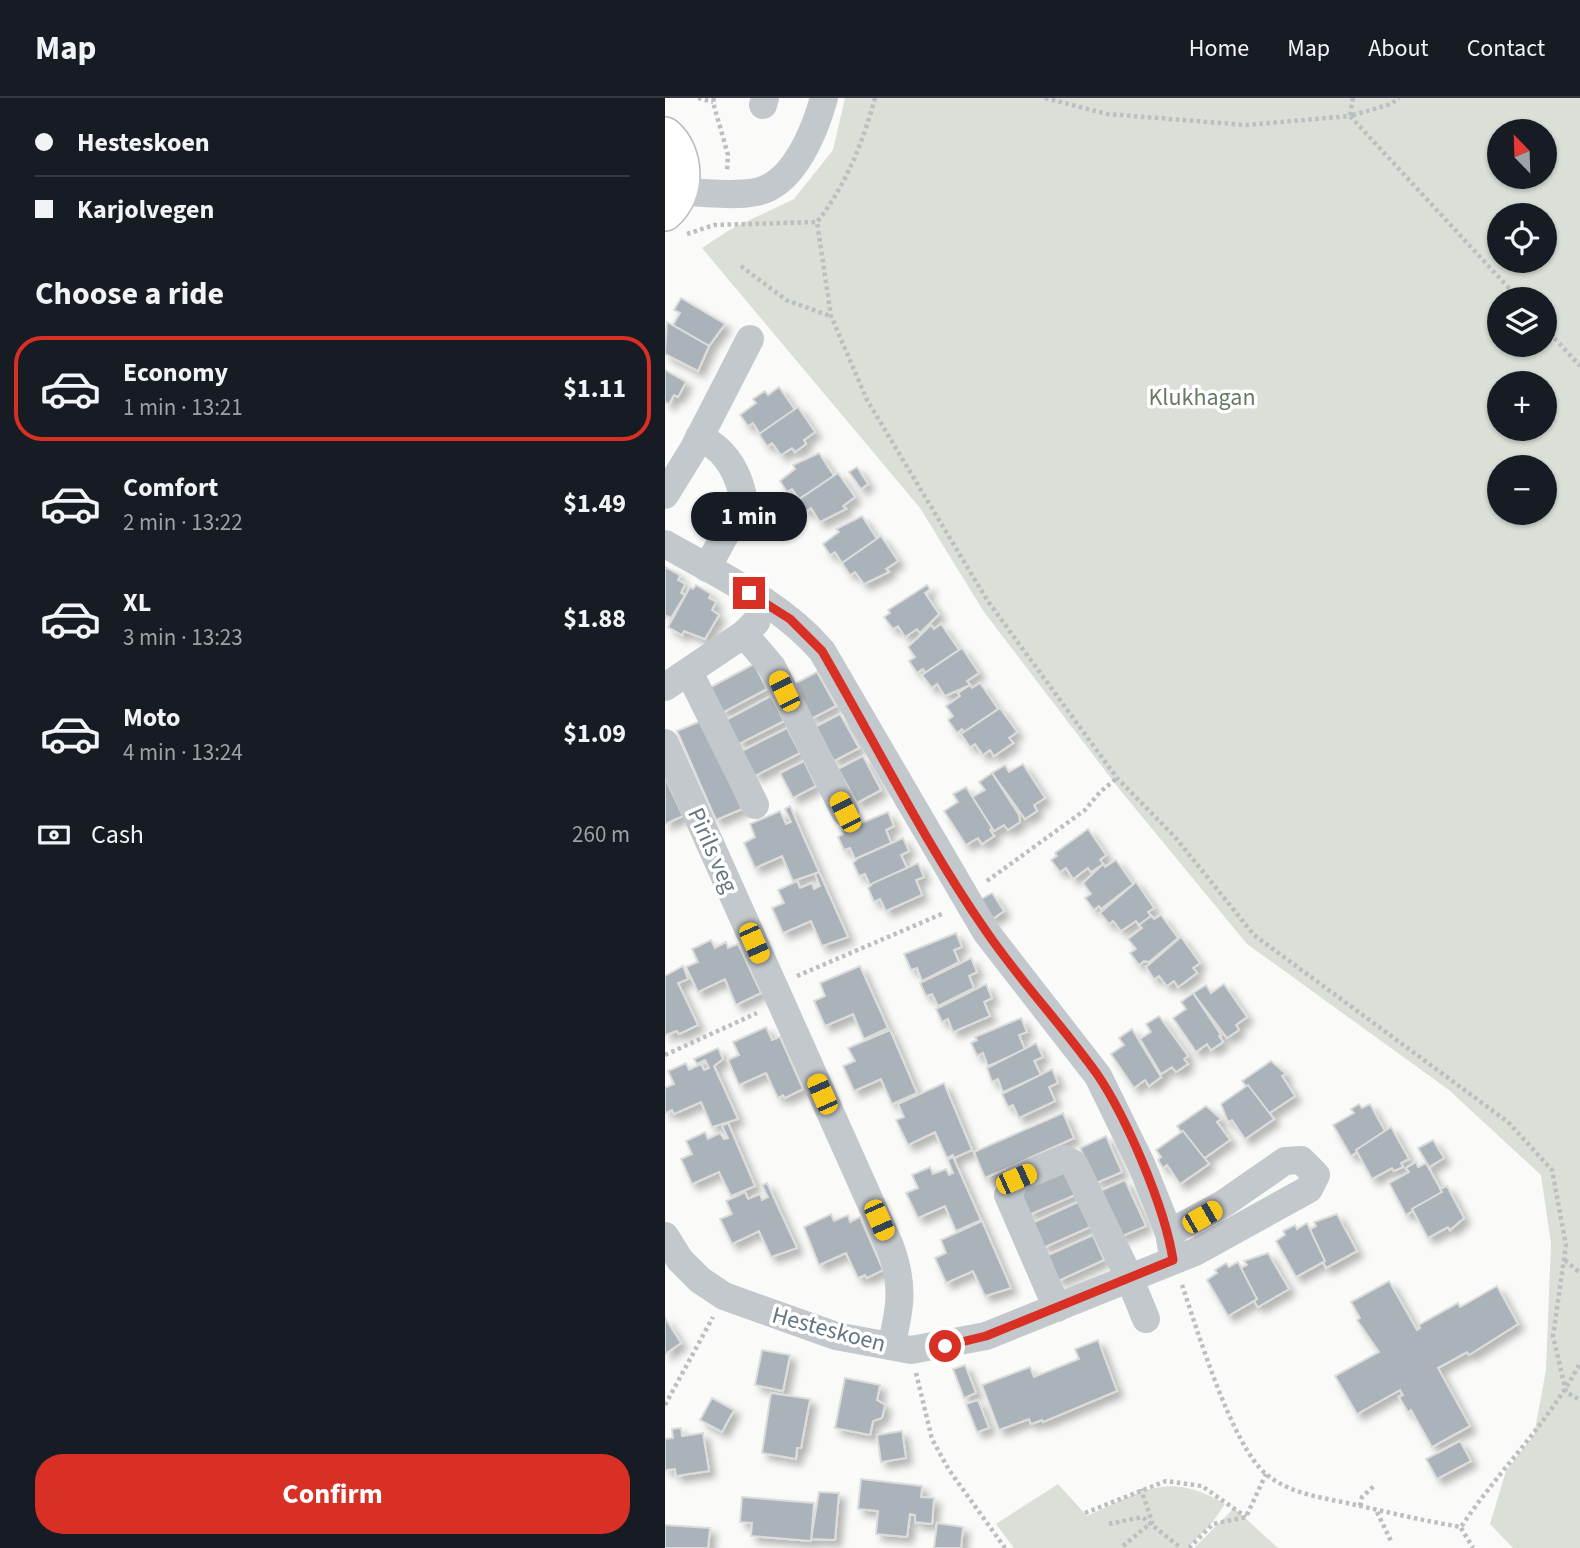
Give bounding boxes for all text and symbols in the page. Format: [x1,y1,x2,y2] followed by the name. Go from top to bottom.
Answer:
[35,25,96,72] text: Map
[1189,31,1249,66] text: Home
[1287,31,1330,66] text: Map
[1368,31,1429,66] text: About
[1467,31,1545,66] text: Contact
[1487,119,1557,189] north arrow
[1487,119,1557,525] map controls
[77,124,210,161] text: Hesteskoen
[77,191,214,228] text: Karjolvegen
[1487,203,1557,273] button: locate
[35,271,224,317] text: Choose a ride
[1487,287,1557,357] button: layers
[123,354,228,391] text: Economy
[39,357,102,420] icon: car
[563,370,626,407] text: $1.11
[1487,371,1557,441] button: +
[1148,380,1256,415] park label: Klukhagan
[123,391,243,424] text: 1 min · 13:21
[1487,455,1557,525] button: −
[123,469,218,506] text: Comfort
[39,472,102,535] icon: car
[563,485,626,522] text: $1.49
[691,491,807,540] callout: 1 min
[721,500,777,533] text: 1 min
[123,506,243,539] text: 2 min · 13:22
[733,577,765,609] route end
[123,584,151,621] text: XL
[39,587,102,650] icon: car
[563,600,626,637] text: $1.88
[123,621,243,654] text: 3 min · 13:23
[766,668,803,714] car
[123,699,180,736] text: Moto
[39,702,102,765] icon: car
[563,715,626,752] text: $1.09
[123,736,243,769] text: 4 min · 13:24
[827,789,864,835] car
[678,802,747,898] street label: Pirils veg
[35,816,73,854] icon: cash
[91,816,144,853] text: Cash
[572,818,630,851] text: 260 m
[736,920,773,966] car
[804,1071,841,1117] car
[993,1161,1040,1197] car
[861,1197,898,1243] car
[1179,1197,1226,1237] car
[768,1298,890,1361] street label: Hesteskoen
[929,1330,961,1362] route start
[35,1454,630,1534] button: Confirm

